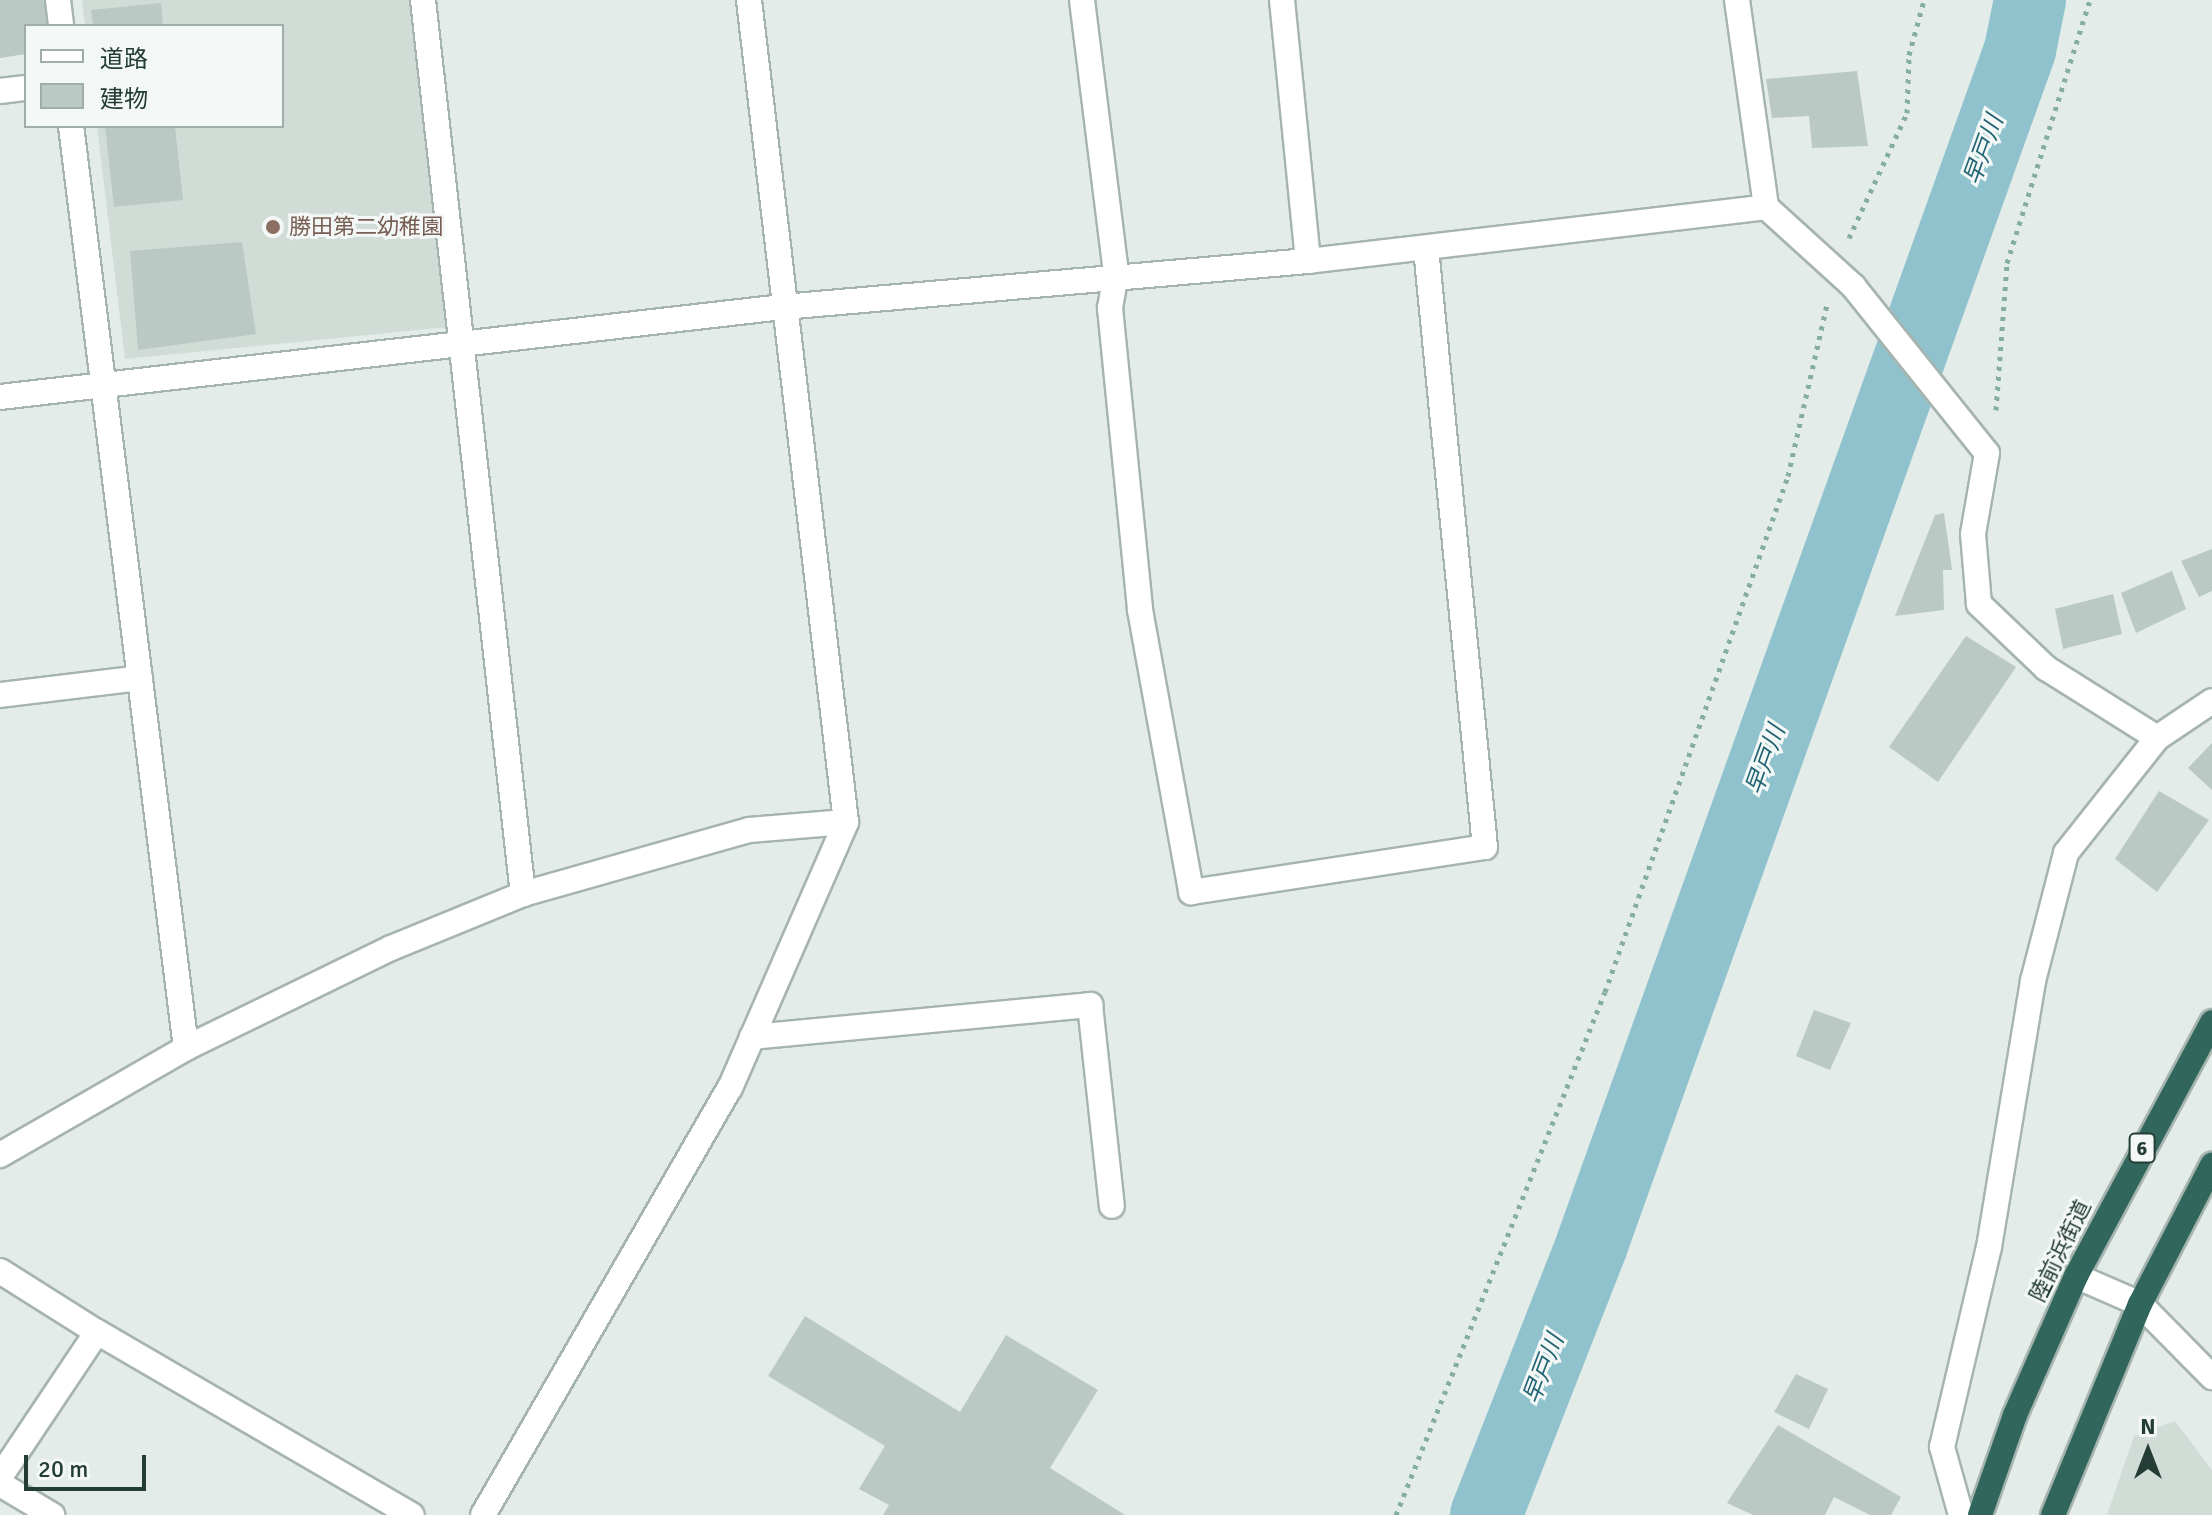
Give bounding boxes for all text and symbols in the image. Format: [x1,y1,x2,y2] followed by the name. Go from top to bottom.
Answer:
[24,24,284,128] legend
[100,44,148,74] text: 道路
[100,84,148,114] text: 建物
[1958,111,2010,189] water label: 早戸川
[289,214,443,240] place label: 勝田第二幼稚園
[264,218,282,236] marker: 勝田第二幼稚園
[1740,721,1792,799] water label: 早戸川
[2128,1132,2156,1164] road number: 6
[2024,1196,2096,1306] street label: 陸前浜街道
[1518,1330,1570,1408] water label: 早戸川
[2108,1411,2188,1491] north arrow
[2140,1413,2156,1440] text: N
[28,1439,150,1489] scale bar
[38,1454,88,1484] text: 20 m

